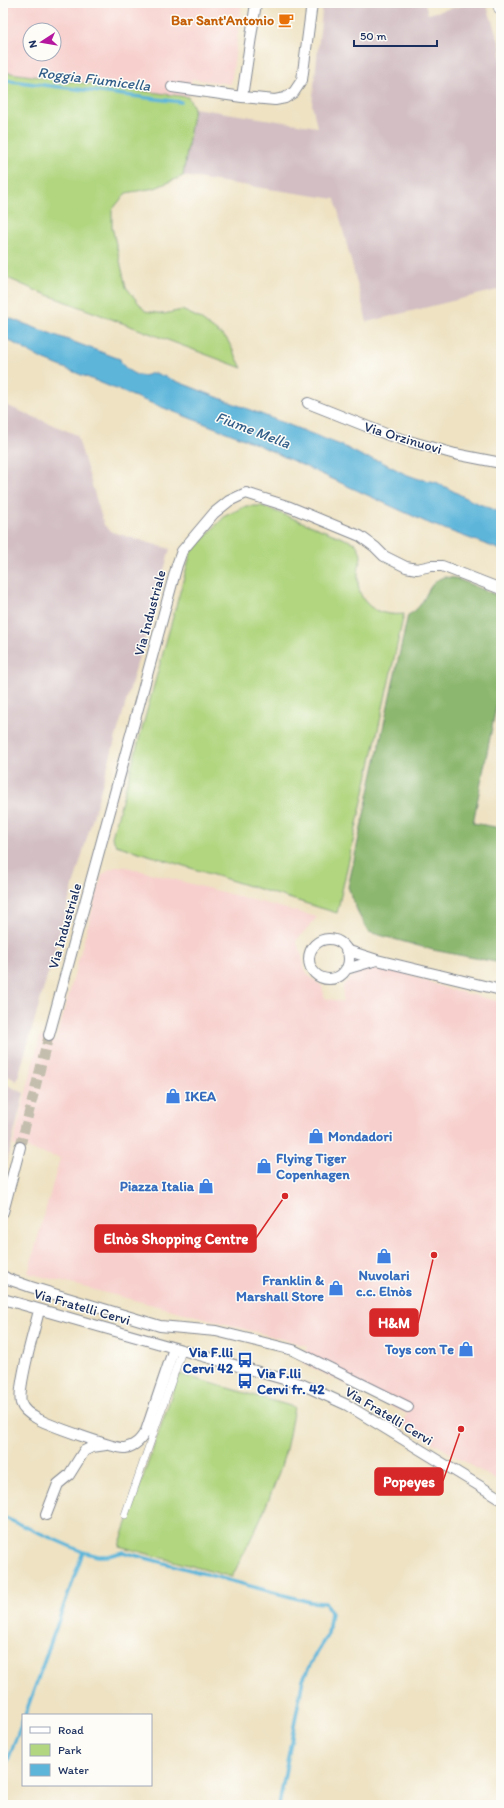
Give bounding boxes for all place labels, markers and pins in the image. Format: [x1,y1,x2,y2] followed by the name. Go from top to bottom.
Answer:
[277,11,295,29] cafe icon: Bar Sant'Antonio
[171,12,274,29] place label: Bar Sant'Antonio
[164,1087,182,1105] shop icon: IKEA
[185,1088,217,1105] place label: IKEA
[307,1127,325,1145] shop icon: Mondadori
[328,1128,392,1145] place label: Mondadori
[276,1150,350,1183] place label: Flying Tiger Copenhagen
[255,1157,273,1175] shop icon: Flying Tiger Copenhagen
[197,1177,215,1195] shop icon: Piazza Italia
[120,1178,195,1195] place label: Piazza Italia
[95,1225,256,1252] callout: Elnòs Shopping Centre
[375,1247,393,1265] shop icon: Nuvolari c.c. Elnòs
[356,1267,412,1300] place label: Nuvolari c.c. Elnòs
[236,1272,325,1305] place label: Franklin & Marshall Store
[327,1279,345,1297] shop icon: Franklin & Marshall Store
[370,1309,418,1336] callout: H&M
[457,1340,475,1358] shop icon: Toys con Te
[384,1341,454,1358] place label: Toys con Te
[183,1344,234,1377] place label: Via F.lli Cervi 42
[236,1351,254,1369] bus stop icon: Via F.lli Cervi 42
[257,1365,325,1398] place label: Via F.lli Cervi fr. 42
[236,1372,254,1390] bus stop icon: Via F.lli Cervi fr. 42
[375,1468,443,1495] callout: Popeyes

